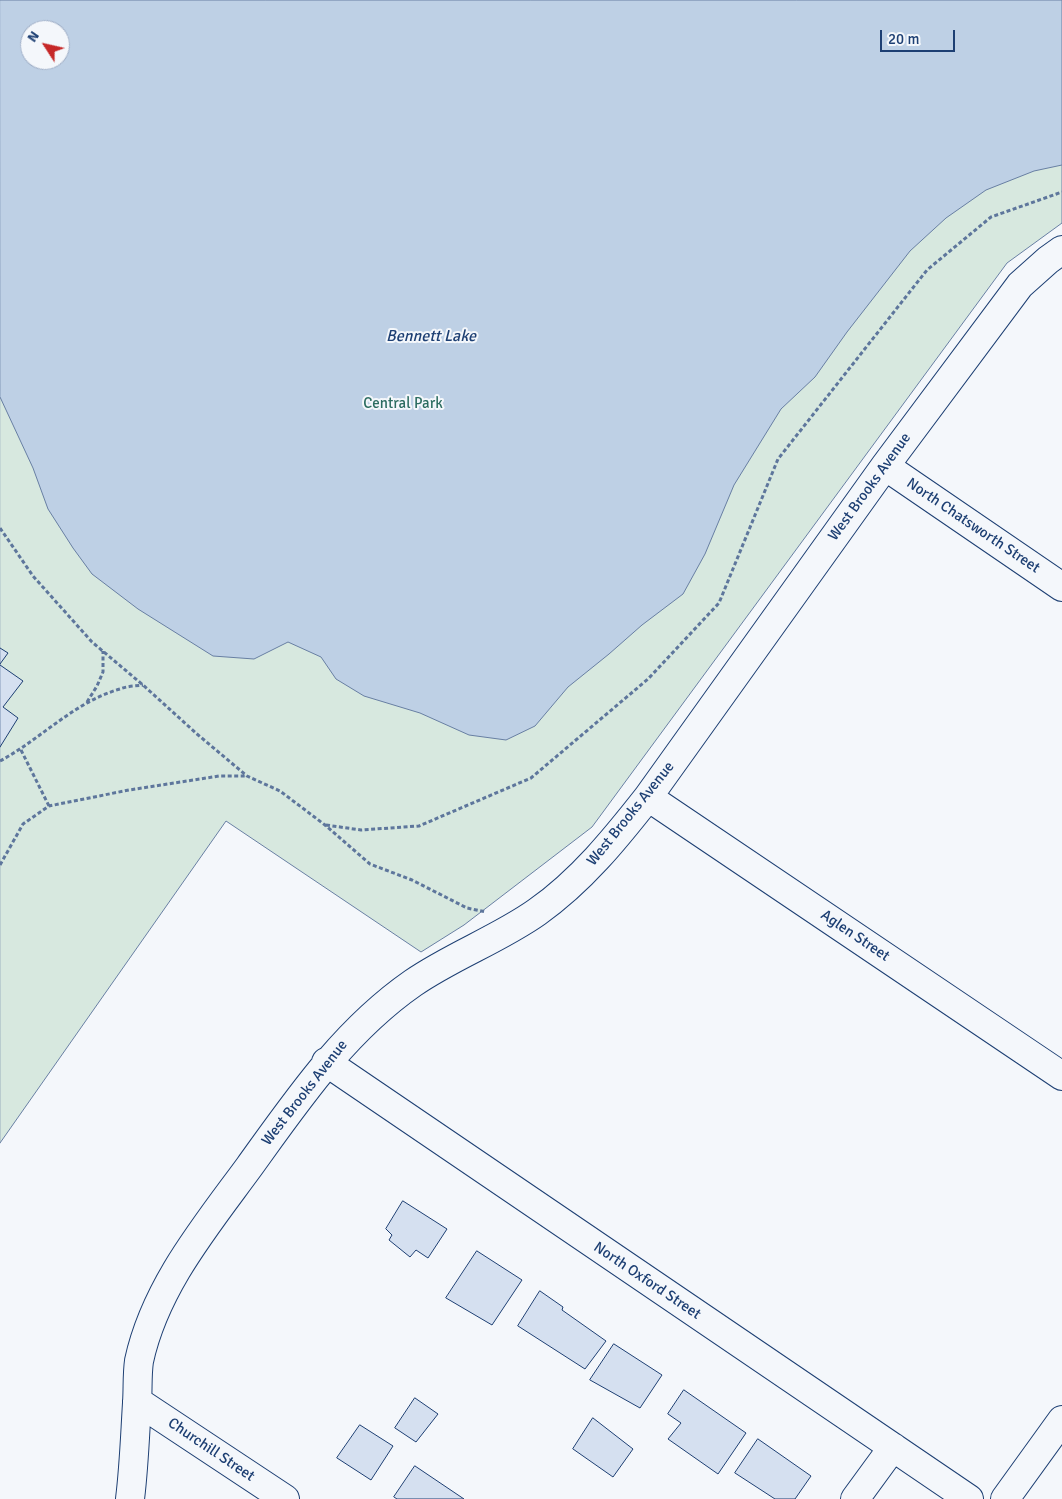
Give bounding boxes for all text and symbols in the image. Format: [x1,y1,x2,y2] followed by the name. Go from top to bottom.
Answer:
[20,20,70,70] north arrow
[882,20,957,52] scale bar
[23,28,43,46] text: N
[888,30,919,48] text: 20 m
[386,327,476,347] water label: Bennett Lake
[363,395,443,413] park label: Central Park
[825,430,915,544] street label: West Brooks Avenue
[903,475,1043,577] street label: North Chatsworth Street
[583,758,679,870] street label: West Brooks Avenue
[817,906,893,966] street label: Aglen Street
[258,1037,352,1149] street label: West Brooks Avenue
[590,1238,704,1324] street label: North Oxford Street
[164,1414,258,1486] street label: Churchill Street

